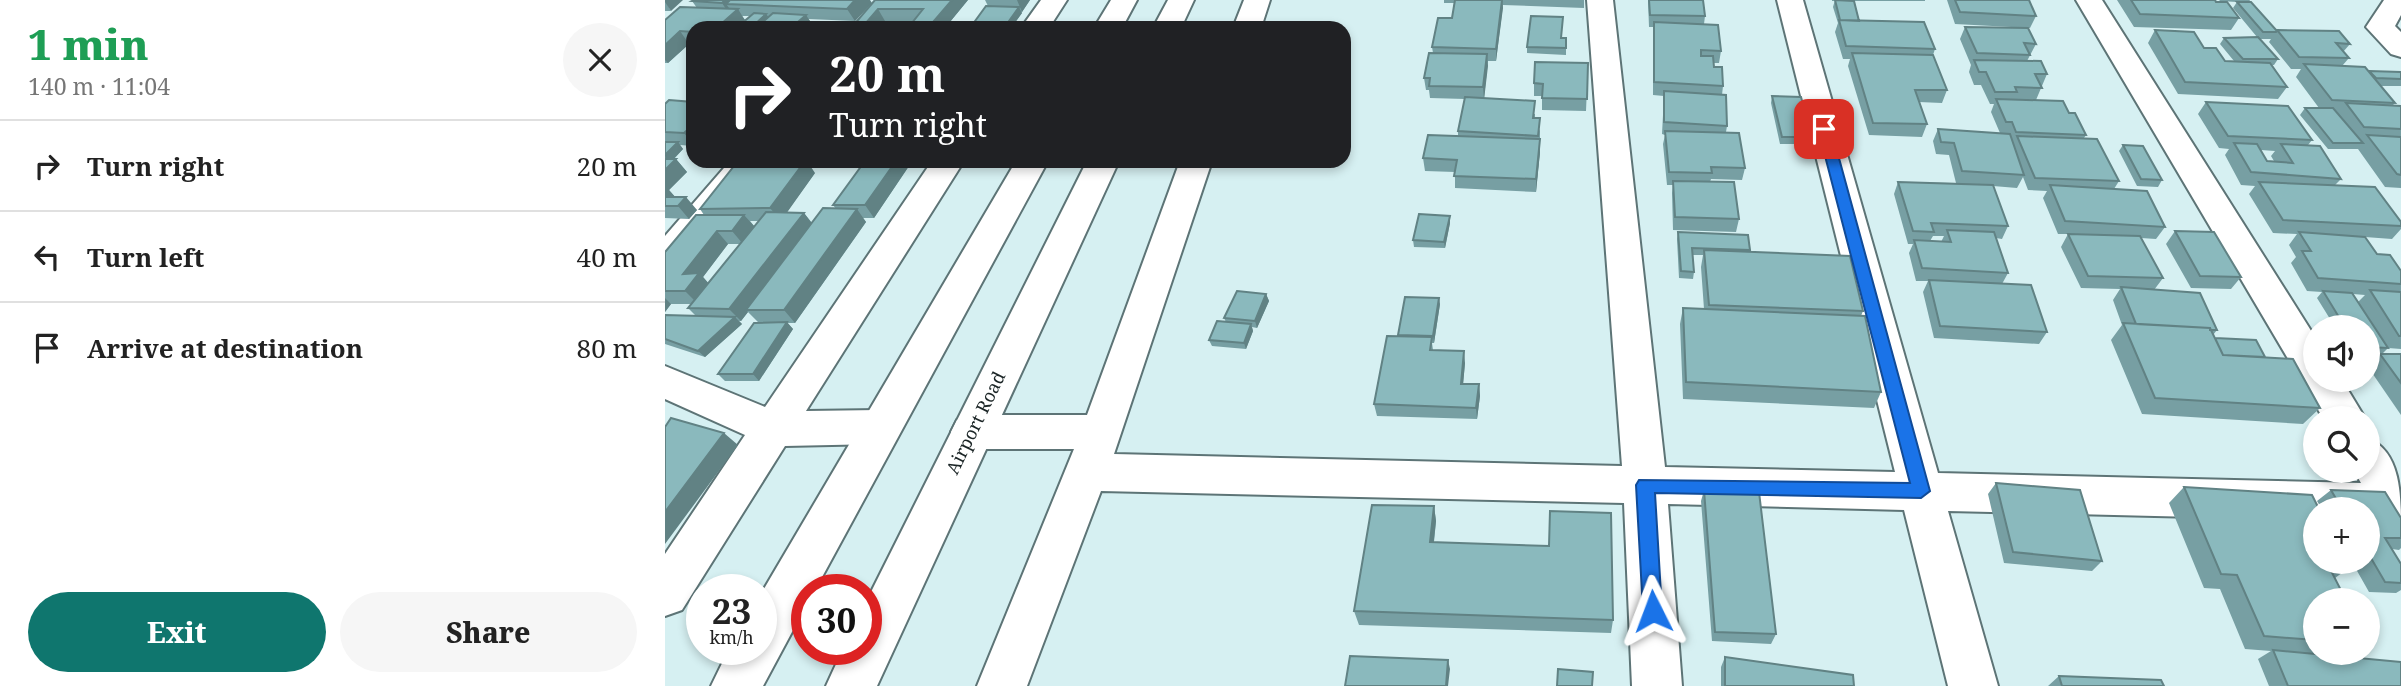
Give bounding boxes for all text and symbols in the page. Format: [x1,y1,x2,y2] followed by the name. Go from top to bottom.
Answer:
[28,15,149,72] text: 1 min
[563,23,637,97] button: close
[829,40,945,106] text: 20 m
[714,49,805,140] icon: right
[28,70,170,102] text: 140 m · 11:04
[1794,99,1854,159] pin
[829,103,987,146] text: Turn right
[1805,110,1843,148] icon: arrive
[28,147,66,185] icon: right
[87,148,224,184] text: Turn right
[577,148,637,184] text: 20 m
[28,238,66,276] icon: left
[87,239,204,275] text: Turn left
[577,239,637,275] text: 40 m
[2303,315,2380,665] map controls
[2303,315,2380,392] button: sound
[28,329,66,367] icon: arrive
[87,330,363,366] text: Arrive at destination
[577,330,637,366] text: 80 m
[940,367,1010,478] street label: Airport Road
[2303,406,2380,483] button: search
[2303,497,2380,574] button: +
[791,574,882,665] speed limit sign: 30
[1616,574,1690,648] position arrow
[712,587,751,634] text: 23
[2303,588,2380,665] button: −
[28,592,326,672] button: Exit
[340,592,637,672] button: Share
[709,625,754,649] text: km/h

